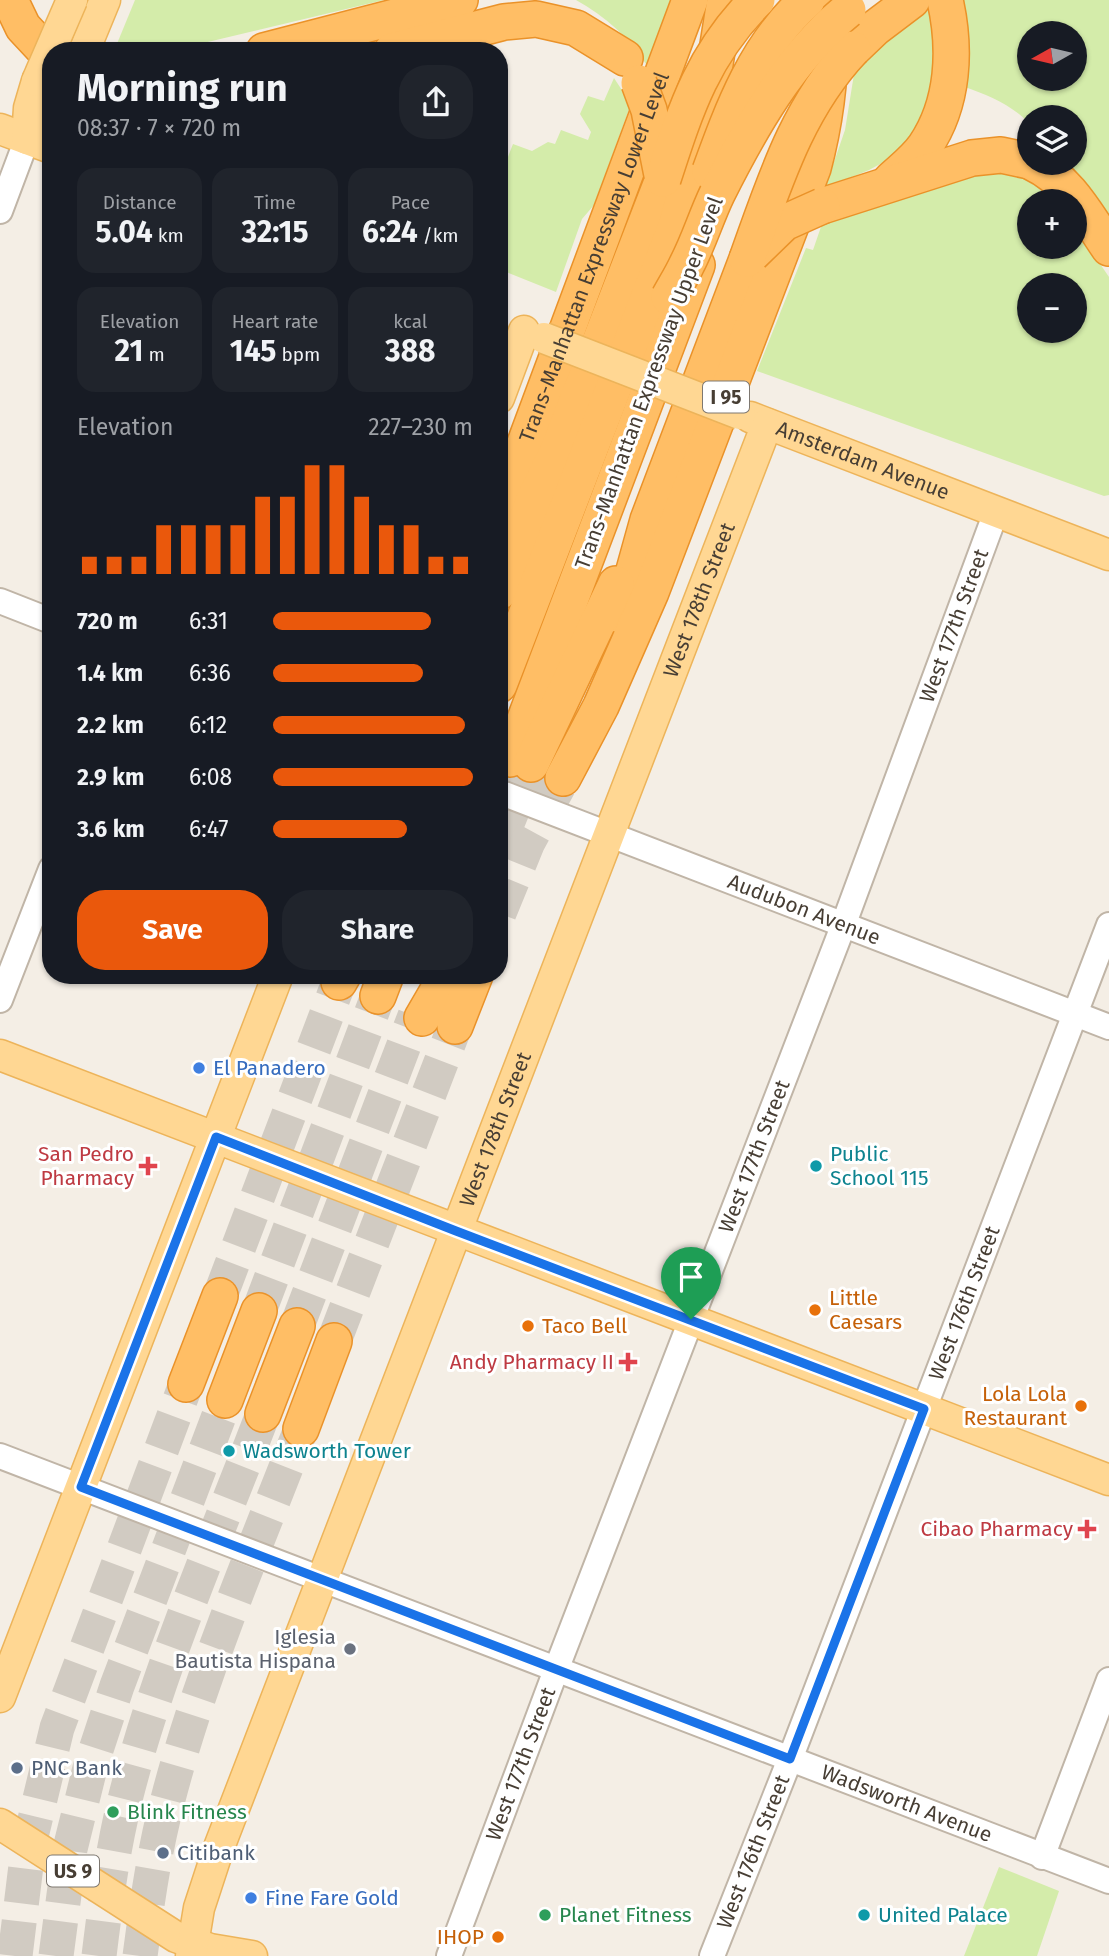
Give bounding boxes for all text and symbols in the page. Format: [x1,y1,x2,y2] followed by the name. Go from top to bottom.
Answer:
[1017,21,1087,91] north arrow
[1017,21,1087,343] map controls
[77,65,288,111] text: Morning run
[399,65,473,139] button: share
[513,68,675,446] street label: Trans-Manhattan Expressway Lower Level
[1017,105,1087,175] button: layers
[77,114,241,142] text: 08:37 · 7 × 720 m
[1017,189,1087,259] button: +
[103,191,177,214] text: Distance
[254,191,296,214] text: Time
[391,191,430,214] text: Pace
[569,193,729,573] street label: Trans-Manhattan Expressway Upper Level
[95,214,153,250] text: 5.04
[241,214,308,250] text: 32:15
[362,214,418,250] text: 6:24
[153,224,184,247] text: km
[418,224,459,247] text: /km
[1017,273,1087,343] button: −
[100,310,179,333] text: Elevation
[232,310,318,333] text: Heart rate
[393,310,427,333] text: kcal
[115,333,143,369] text: 21
[230,333,276,369] text: 145
[385,333,436,369] text: 388
[143,343,165,366] text: m
[276,343,320,366] text: bpm
[703,382,749,412] road number: I 95
[77,413,173,441] text: Elevation
[368,413,473,441] text: 227–230 m
[773,415,953,505] street label: Amsterdam Avenue
[658,519,741,681] street label: West 178th Street
[914,545,994,706] street label: West 177th Street
[77,607,138,635] text: 720 m
[189,607,228,635] text: 6:31
[77,659,143,687] text: 1.4 km
[189,659,231,687] text: 6:36
[77,711,144,739] text: 2.2 km
[189,711,227,739] text: 6:12
[77,763,144,791] text: 2.9 km
[189,763,232,791] text: 6:08
[77,815,145,843] text: 3.6 km
[189,815,229,843] text: 6:47
[724,868,884,951] street label: Audubon Avenue
[77,890,268,970] button: Save
[282,890,473,970] button: Share
[454,1048,537,1210] street label: West 178th Street
[213,1055,326,1081] place label: El Panadero
[191,1060,207,1076] marker: El Panadero
[713,1076,796,1236] street label: West 177th Street
[38,1141,135,1191] place label: San Pedro Pharmacy
[830,1141,928,1191] place label: Public School 115
[140,1158,156,1174] marker: San Pedro Pharmacy
[808,1158,824,1174] marker: Public School 115
[923,1222,1006,1384] street label: West 176th Street
[661,1247,721,1319] pin
[672,1258,710,1296] icon: arrive
[829,1285,902,1335] place label: Little Caesars
[807,1302,823,1318] marker: Little Caesars
[542,1313,627,1339] place label: Taco Bell
[520,1318,536,1334] marker: Taco Bell
[450,1349,614,1375] place label: Andy Pharmacy II
[620,1354,636,1370] marker: Andy Pharmacy II
[964,1381,1067,1431] place label: Lola Lola Restaurant
[1073,1398,1089,1414] marker: Lola Lola Restaurant
[243,1438,411,1464] place label: Wadsworth Tower
[221,1443,237,1459] marker: Wadsworth Tower
[920,1516,1074,1542] place label: Cibao Pharmacy
[1079,1521,1095,1537] marker: Cibao Pharmacy
[174,1624,336,1674] place label: Iglesia Bautista Hispana
[342,1641,358,1657] marker: Iglesia Bautista Hispana
[480,1683,562,1844] street label: West 177th Street
[31,1755,122,1781] place label: PNC Bank
[818,1759,996,1848] street label: Wadsworth Avenue
[9,1760,25,1776] marker: PNC Bank
[711,1771,796,1933] street label: West 176th Street
[127,1799,247,1825] place label: Blink Fitness
[105,1804,121,1820] marker: Blink Fitness
[177,1840,255,1866] place label: Citibank
[155,1845,171,1861] marker: Citibank
[47,1856,99,1886] road number: US 9
[265,1885,399,1911] place label: Fine Fare Gold
[243,1890,259,1906] marker: Fine Fare Gold
[559,1902,692,1928] place label: Planet Fitness
[878,1902,1008,1928] place label: United Palace
[537,1907,553,1923] marker: Planet Fitness
[856,1907,872,1923] marker: United Palace
[437,1924,484,1950] place label: IHOP
[490,1929,506,1945] marker: IHOP

